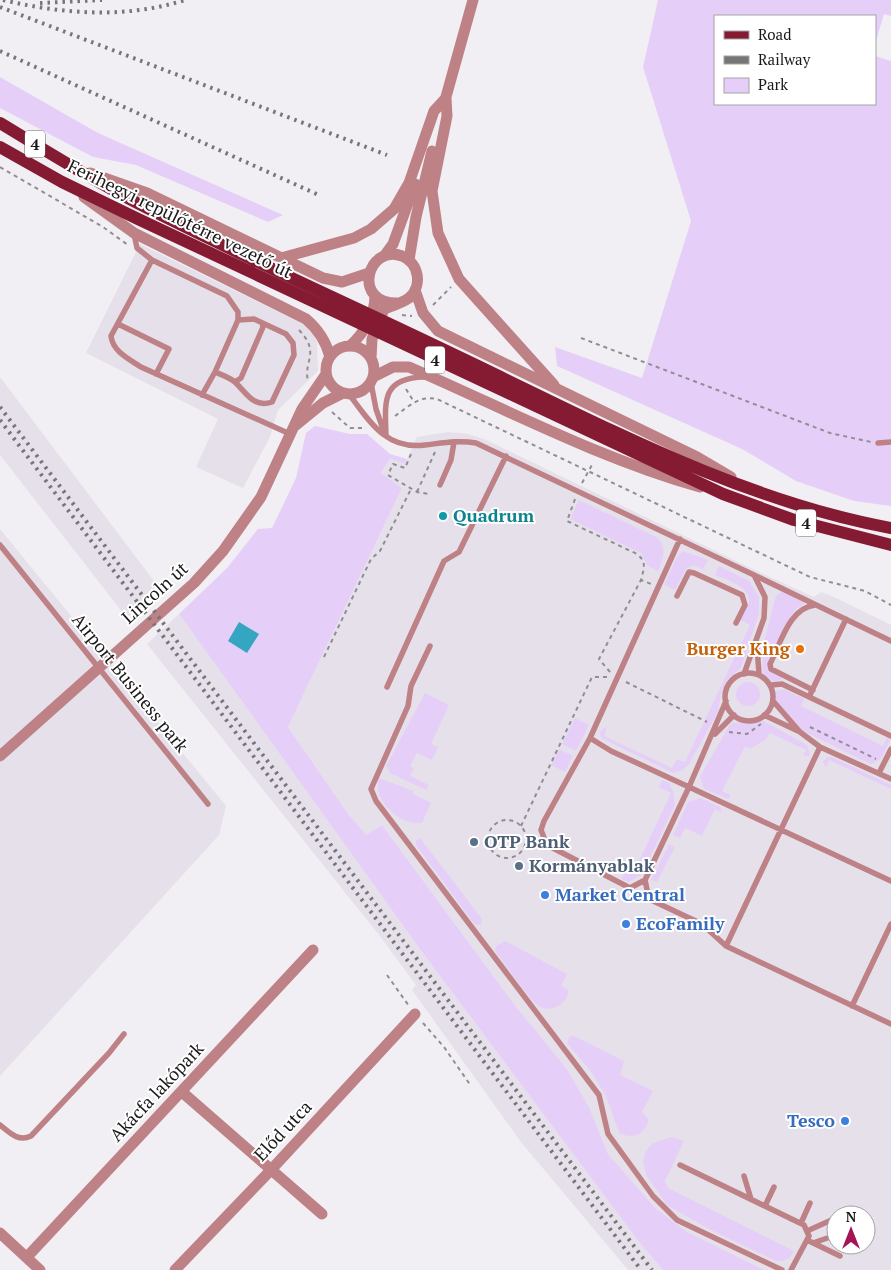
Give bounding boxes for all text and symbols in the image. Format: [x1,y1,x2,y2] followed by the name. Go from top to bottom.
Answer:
[714,15,876,105] legend
[758,24,791,44] text: Road
[758,49,811,69] text: Railway
[758,74,788,94] text: Park
[25,130,45,158] road number: 4
[64,153,297,283] street label: Ferihegyi repülőtérre vezető út
[425,346,445,374] road number: 4
[453,503,535,527] place label: Quadrum
[796,509,816,536] road number: 4
[437,510,449,522] marker: Quadrum
[116,556,193,628] street label: Lincoln út
[67,608,195,758] street label: Airport Business park
[686,636,791,660] place label: Burger King
[794,643,806,655] marker: Burger King
[484,829,570,853] place label: OTP Bank
[468,836,480,848] marker: OTP Bank
[529,853,655,877] place label: Kormányablak
[513,860,525,872] marker: Kormányablak
[555,882,685,906] place label: Market Central
[539,889,551,901] marker: Market Central
[636,911,725,935] place label: EcoFamily
[620,918,632,930] marker: EcoFamily
[104,1036,209,1146] street label: Akácfa lakópark
[248,1095,317,1166] street label: Előd utca
[787,1108,835,1132] place label: Tesco
[839,1115,851,1127] marker: Tesco
[826,1205,876,1255] north arrow
[846,1207,857,1226] text: N

